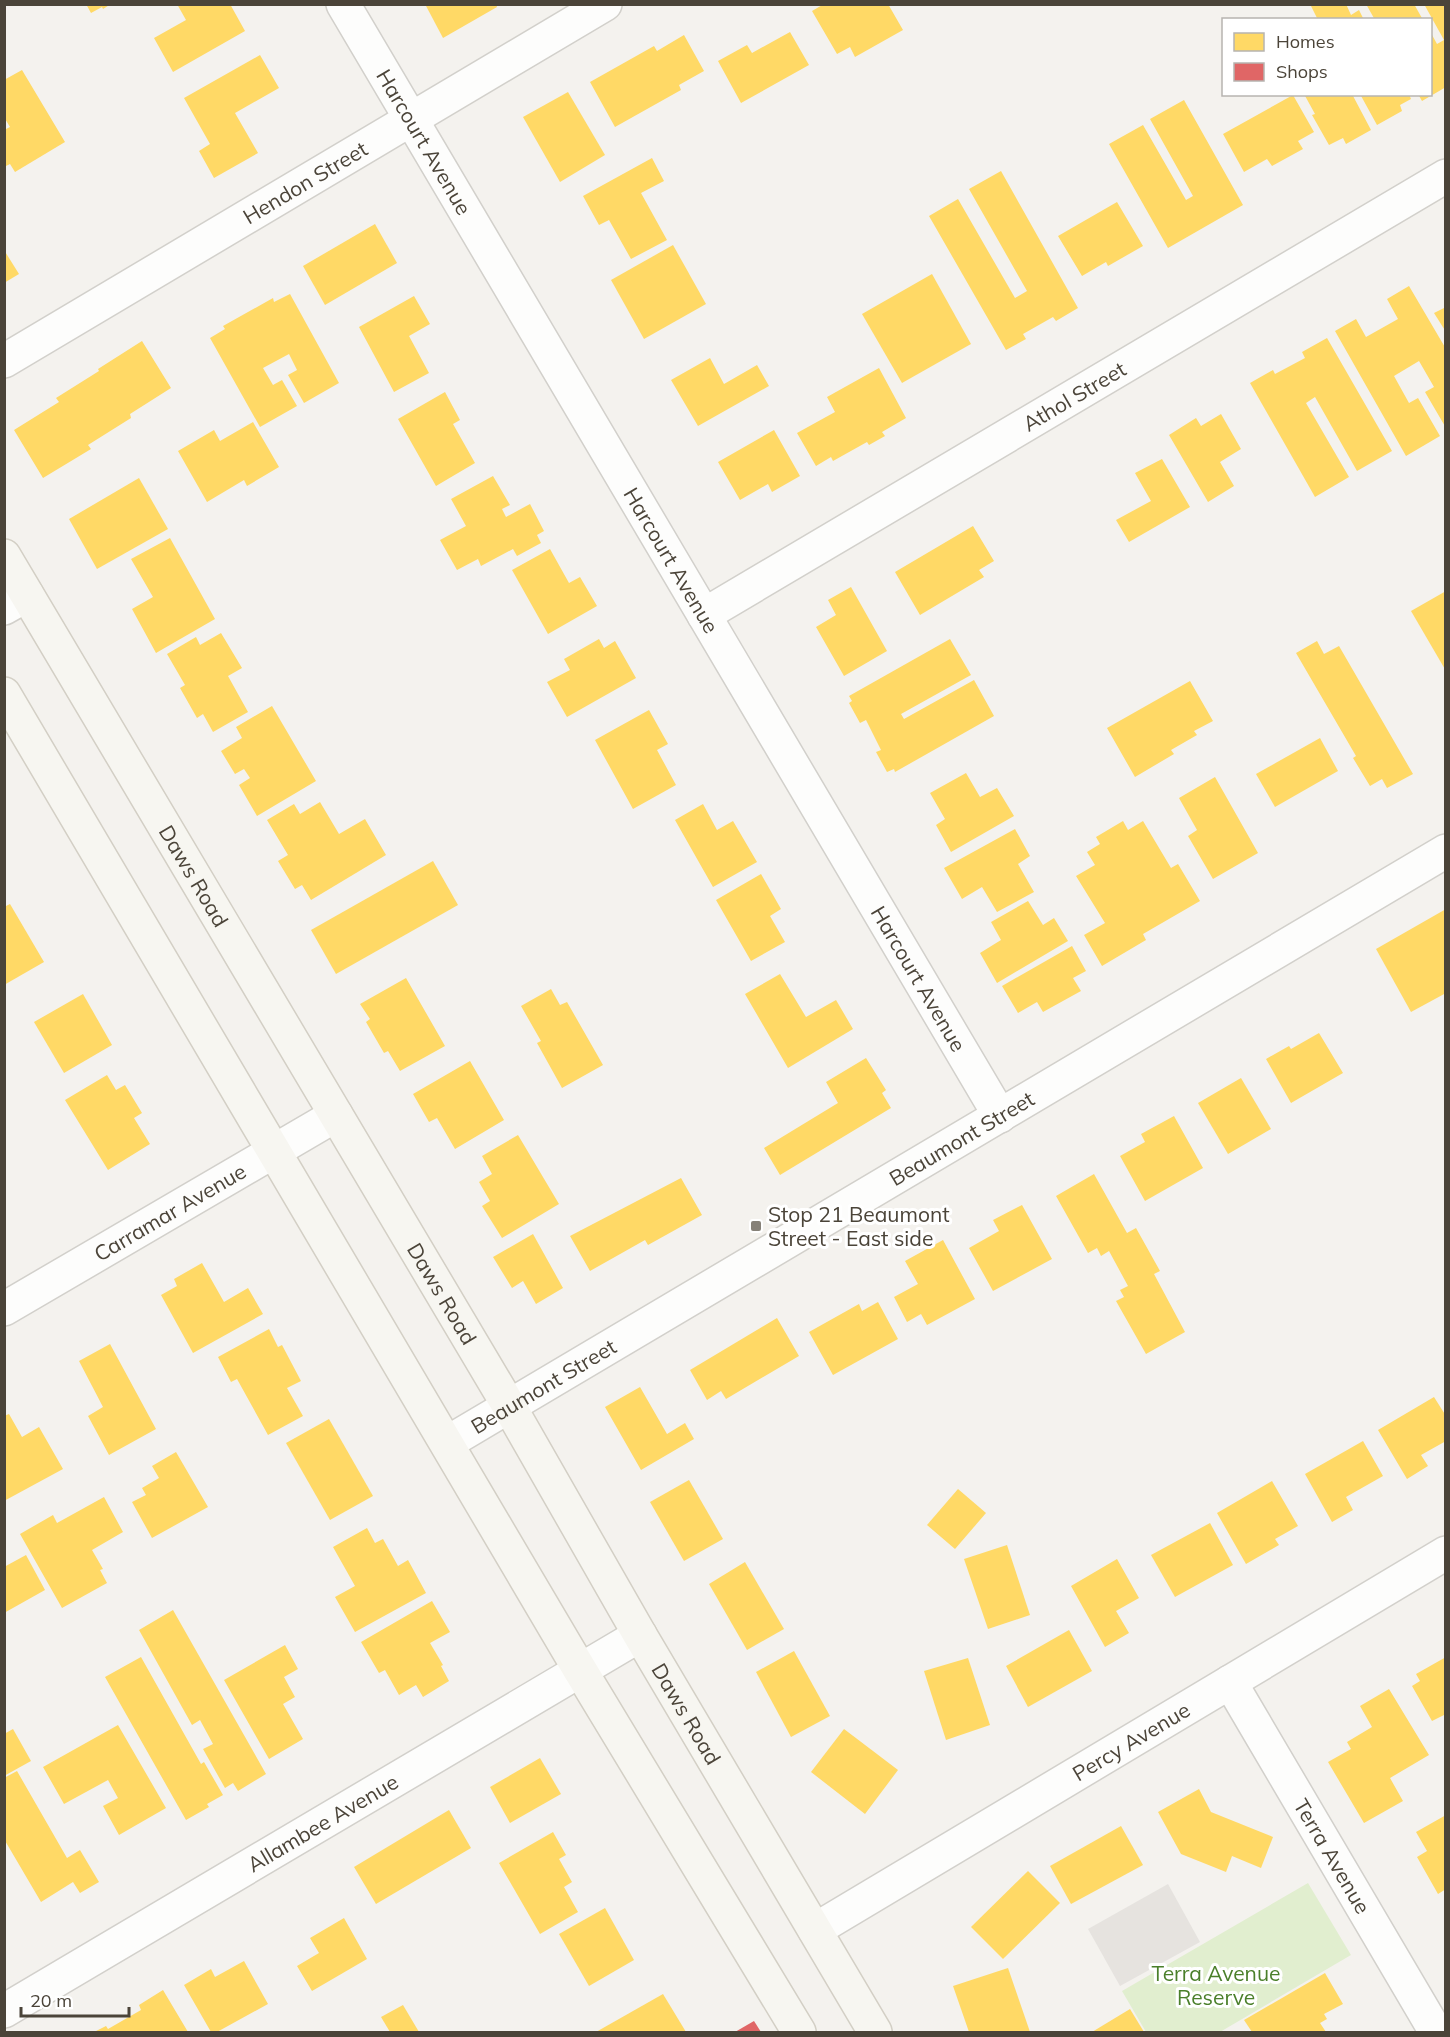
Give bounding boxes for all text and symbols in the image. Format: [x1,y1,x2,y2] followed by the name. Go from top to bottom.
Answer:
[1222,18,1432,96] legend
[1276,30,1335,53] text: Homes
[1276,60,1328,83] text: Shops
[371,64,477,219] street label: Harcourt Avenue
[238,135,372,229] street label: Hendon Street
[1018,355,1130,437] street label: Athol Street
[619,483,725,638] street label: Harcourt Avenue
[154,820,234,931] street label: Daws Road
[866,901,972,1056] street label: Harcourt Avenue
[884,1085,1039,1191] street label: Beaumont Street
[89,1158,250,1267] street label: Carramar Avenue
[768,1201,950,1251] place label: Stop 21 Beaumont Street - East side
[749,1219,763,1233] marker: Stop 21 Beaumont Street - East side
[402,1238,482,1349] street label: Daws Road
[466,1333,621,1439] street label: Beaumont Street
[646,1658,727,1769] street label: Daws Road
[1067,1696,1194,1786] street label: Percy Avenue
[242,1768,403,1877] street label: Allambee Avenue
[1289,1794,1376,1918] street label: Terra Avenue
[1152,1960,1280,2010] park label: Terra Avenue Reserve
[21,1980,129,2018] scale bar
[30,1989,72,2012] text: 20 m

